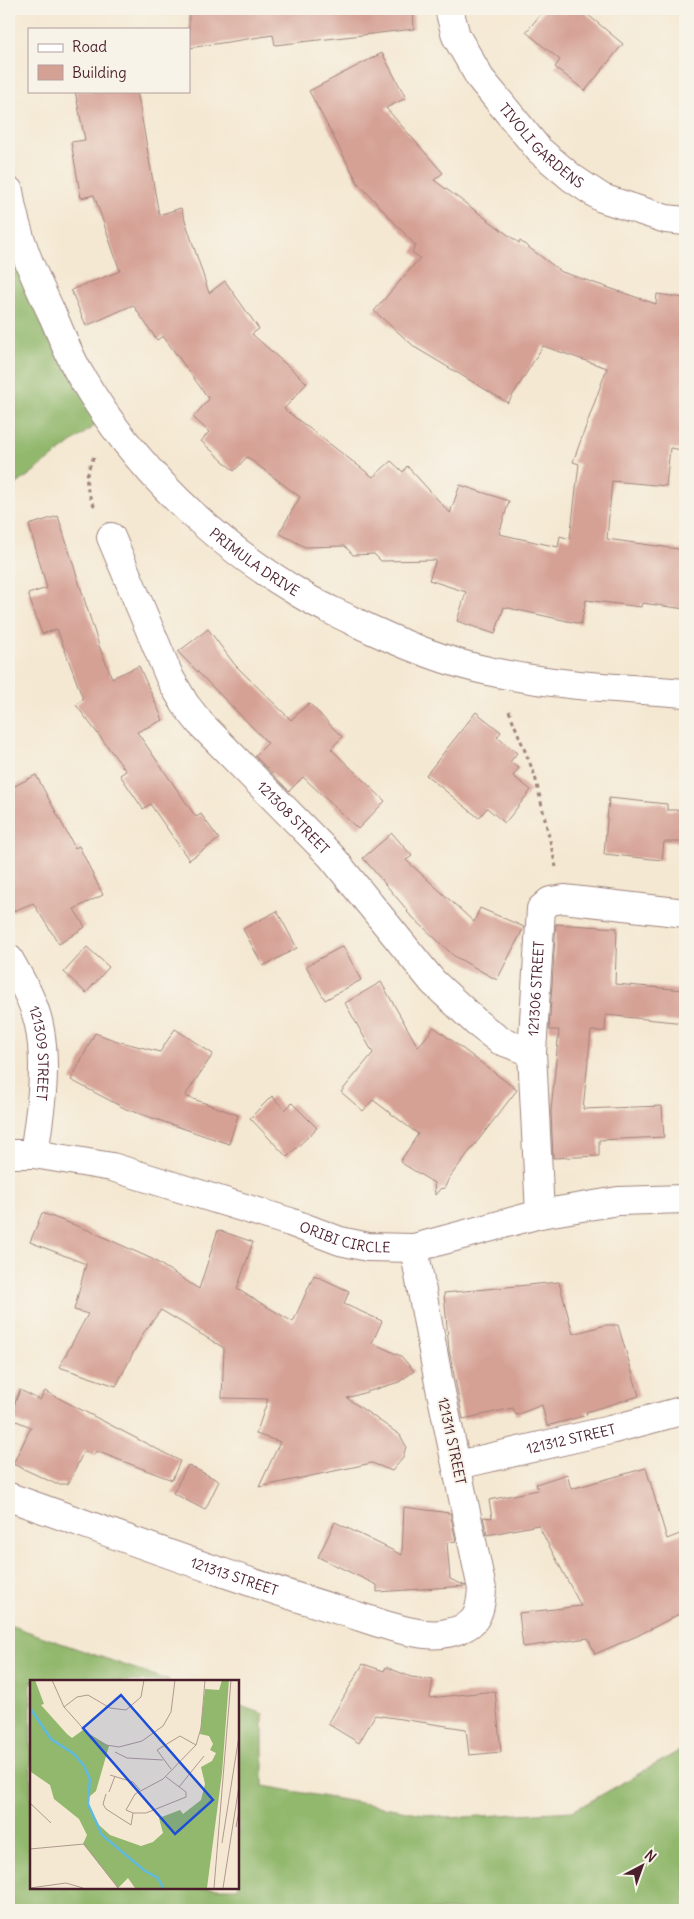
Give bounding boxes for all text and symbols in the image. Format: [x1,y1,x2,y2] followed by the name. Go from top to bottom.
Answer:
[28,28,190,92] legend
[72,37,107,56] text: Road
[72,63,127,82] text: Building
[495,99,587,192] street label: TIVOLI GARDENS
[206,524,303,600] street label: PRIMULA DRIVE
[253,777,333,858] street label: 121308 STREET
[524,940,548,1036] street label: 121306 STREET
[25,1003,52,1101] street label: 121309 STREET
[297,1217,390,1256] street label: ORIBI CIRCLE
[434,1396,470,1486] street label: 121311 STREET
[525,1420,618,1458] street label: 121312 STREET
[188,1553,280,1600] street label: 121313 STREET
[30,1680,239,1889] inset map
[616,1842,666,1892] north arrow
[641,1846,660,1866] text: N

